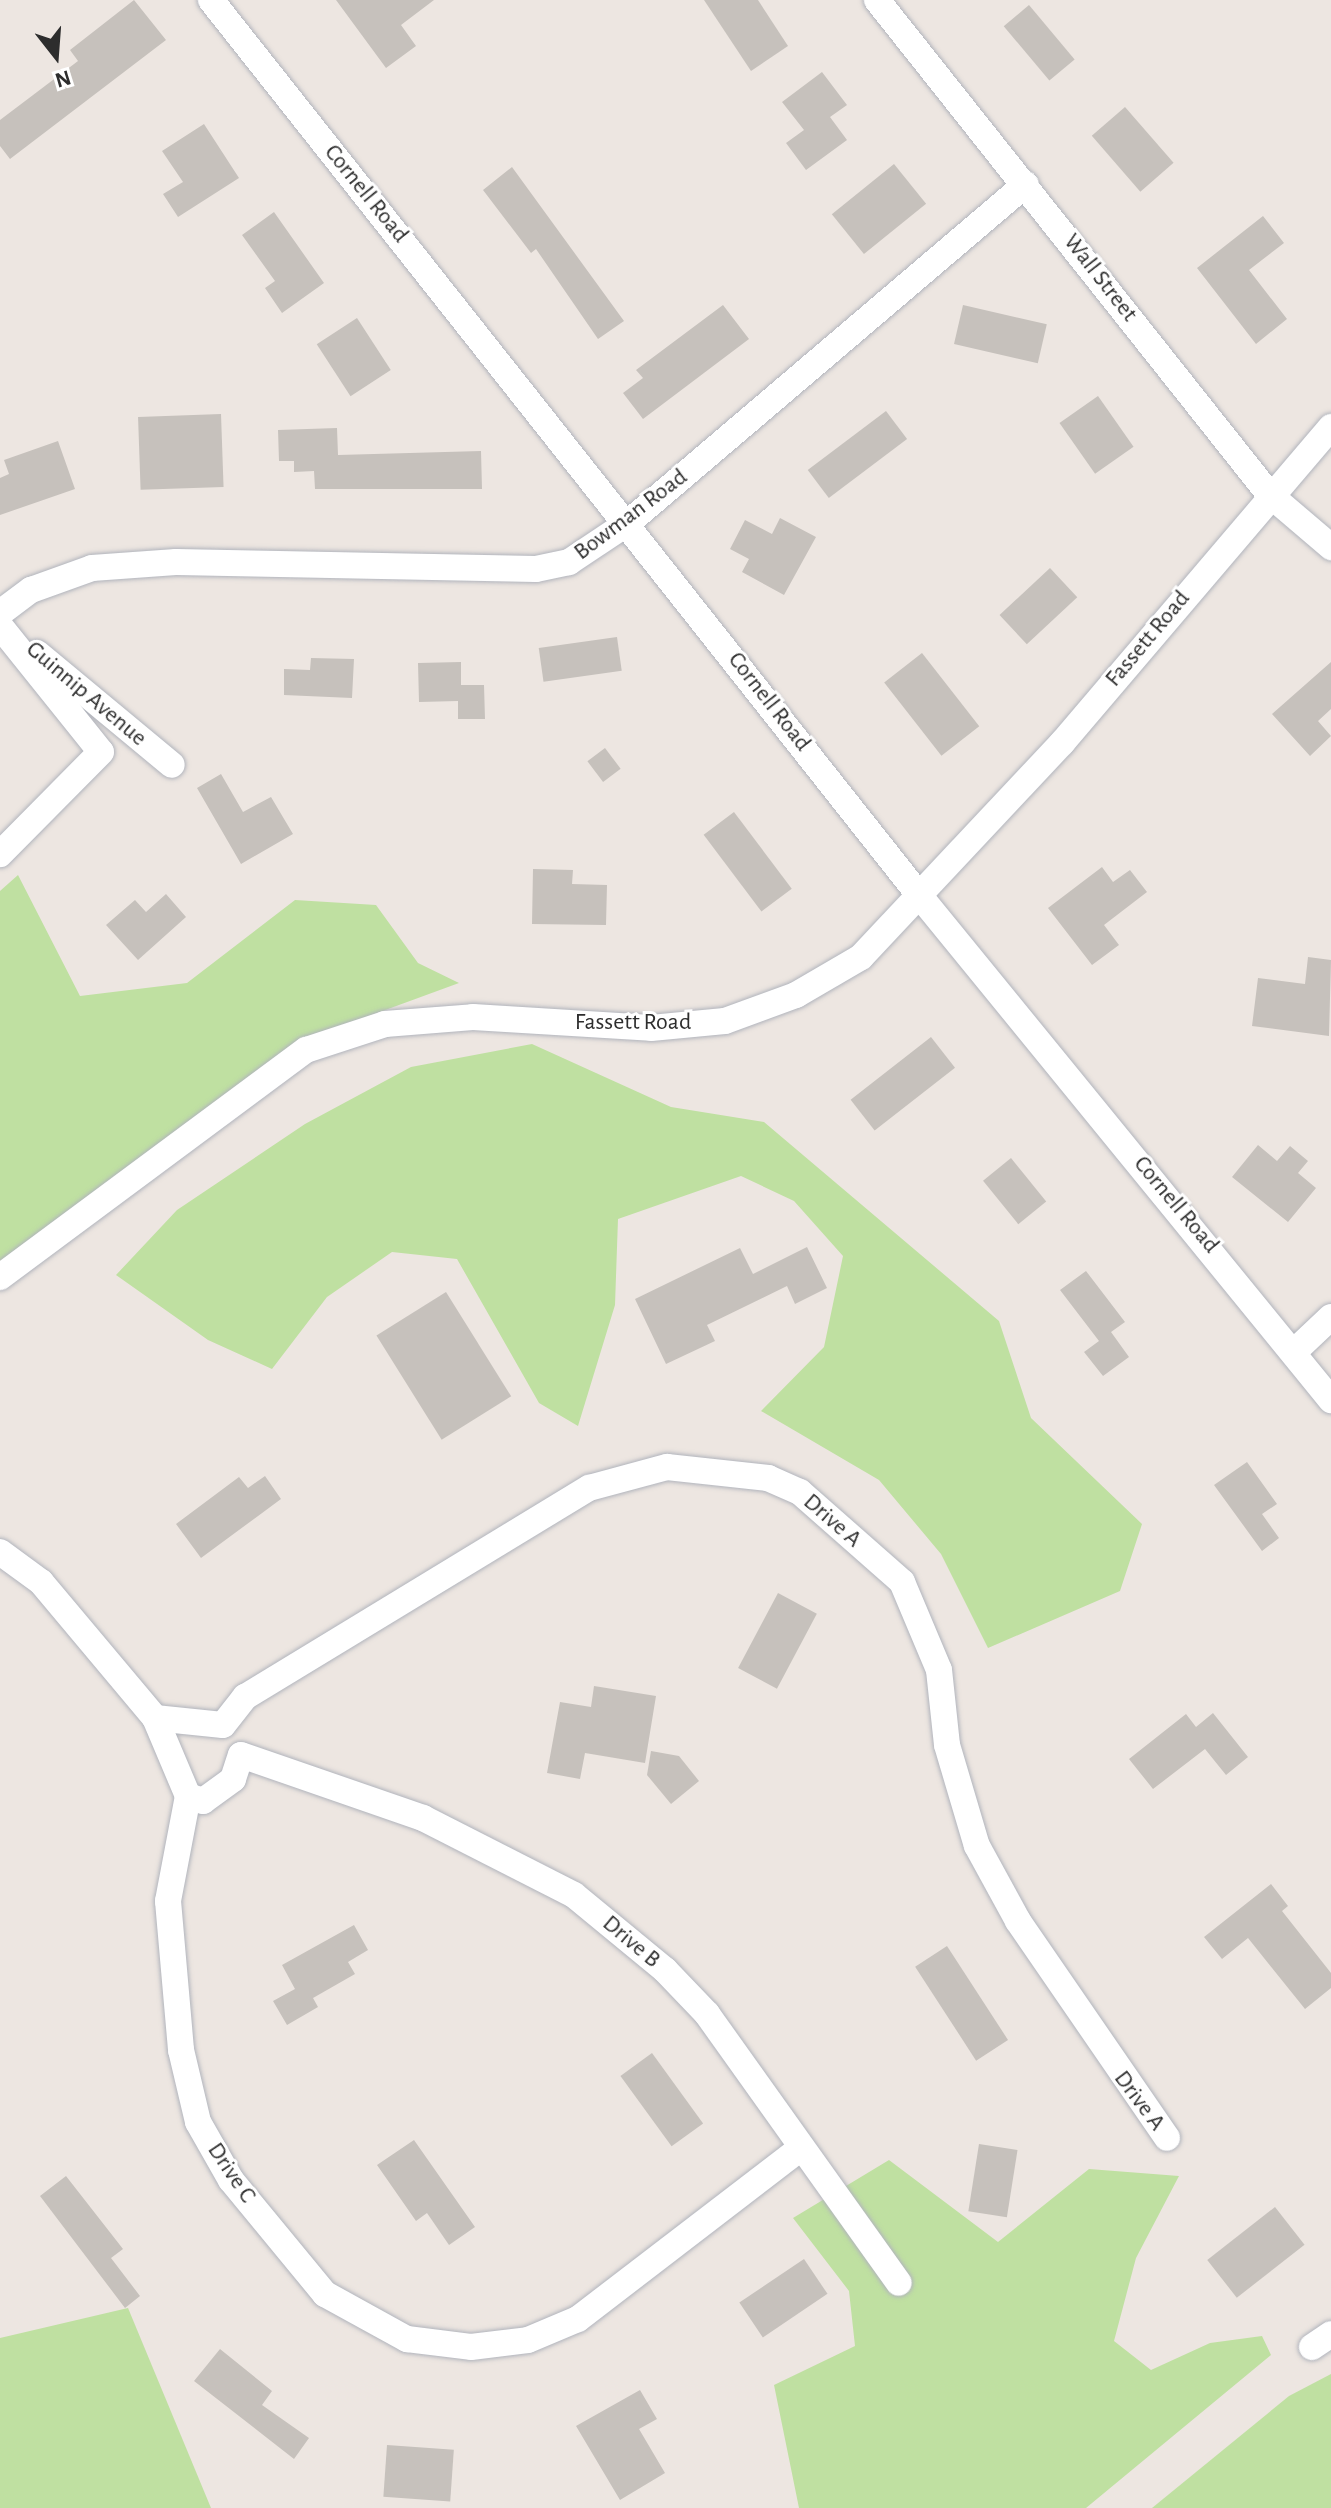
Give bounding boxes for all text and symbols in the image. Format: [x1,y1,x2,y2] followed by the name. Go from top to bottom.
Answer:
[16,16,96,96] north arrow
[52,66,74,92] text: N
[318,139,414,249] street label: Cornell Road
[1057,228,1143,328] street label: Wall Street
[569,463,693,567] street label: Bowman Road
[1099,585,1197,693] street label: Fassett Road
[20,635,152,753] street label: Guinnip Avenue
[721,647,817,757] street label: Cornell Road
[575,1009,691,1037] street label: Fassett Road
[1127,1150,1225,1260] street label: Cornell Road
[797,1488,867,1554] street label: Drive A
[596,1910,666,1974] street label: Drive B
[1107,2065,1171,2137] street label: Drive A
[201,2137,261,2209] street label: Drive C

